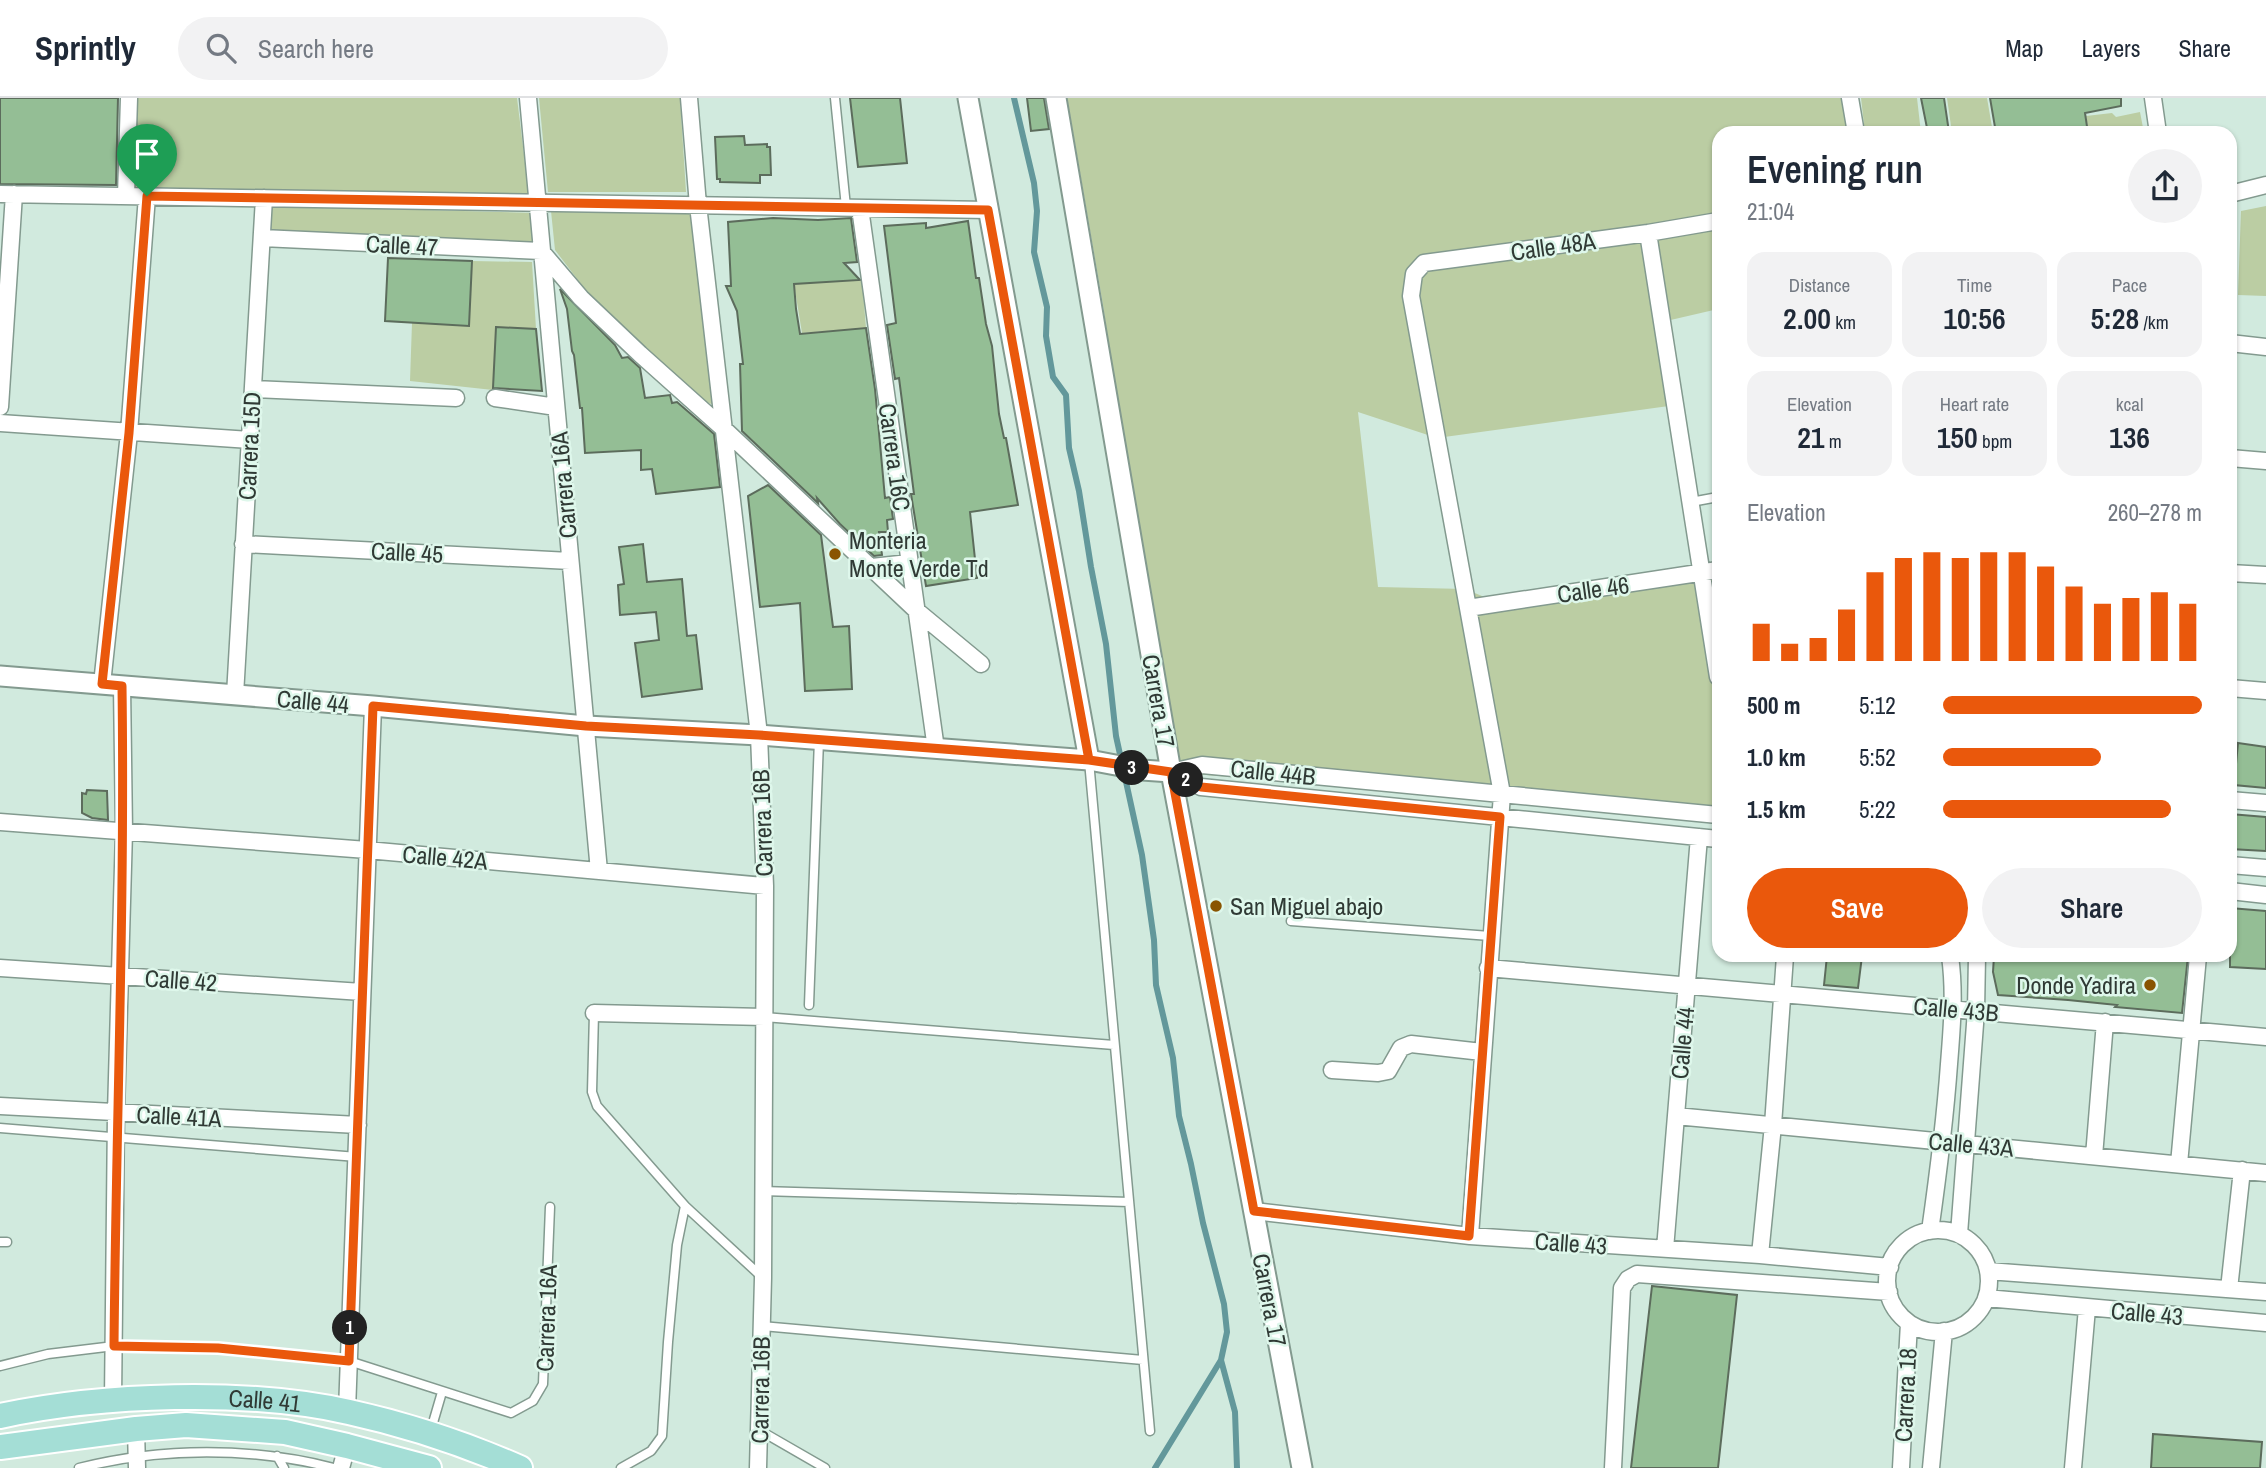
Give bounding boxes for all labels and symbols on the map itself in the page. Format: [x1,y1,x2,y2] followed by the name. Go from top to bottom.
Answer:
[117,124,177,196] pin
[1509,224,1598,268] street label: Calle 48A
[365,227,439,263] street label: Calle 47
[230,391,268,501] street label: Carrera 15D
[872,401,918,513] street label: Carrera 16C
[542,429,584,540] street label: Carrera 16A
[849,524,989,584] place label: Monteria Monte Verde Td
[370,534,444,570] street label: Calle 45
[827,546,843,562] marker: Monteria Monte Verde Td
[1555,568,1631,610] street label: Calle 46
[1135,652,1183,750] street label: Carrera 17
[276,682,350,720] street label: Calle 44
[1114,750,1150,786] pin: 3
[1229,752,1317,792] street label: Calle 44B
[1168,762,1204,798] pin: 2
[744,769,780,877] street label: Carrera 16B
[401,837,490,877] street label: Calle 42A
[1230,890,1383,922] place label: San Miguel abajo
[1208,898,1224,914] marker: San Miguel abajo
[144,962,218,998] street label: Calle 42
[2016,969,2136,1001] place label: Donde Yadira
[2142,977,2158,993] marker: Donde Yadira
[1912,989,2000,1029] street label: Calle 43B
[1663,1006,1701,1080] street label: Calle 44
[136,1098,223,1134] street label: Calle 41A
[1927,1124,2016,1164] street label: Calle 43A
[1534,1225,1608,1261] street label: Calle 43
[1245,1251,1295,1349] street label: Carrera 17
[528,1263,564,1372] street label: Carrera 16A
[2110,1294,2184,1332] street label: Calle 43
[332,1310,368,1346] pin: 1
[743,1336,777,1444] street label: Carrera 16B
[1887,1347,1923,1443] street label: Carrera 18
[228,1382,303,1419] street label: Calle 41

